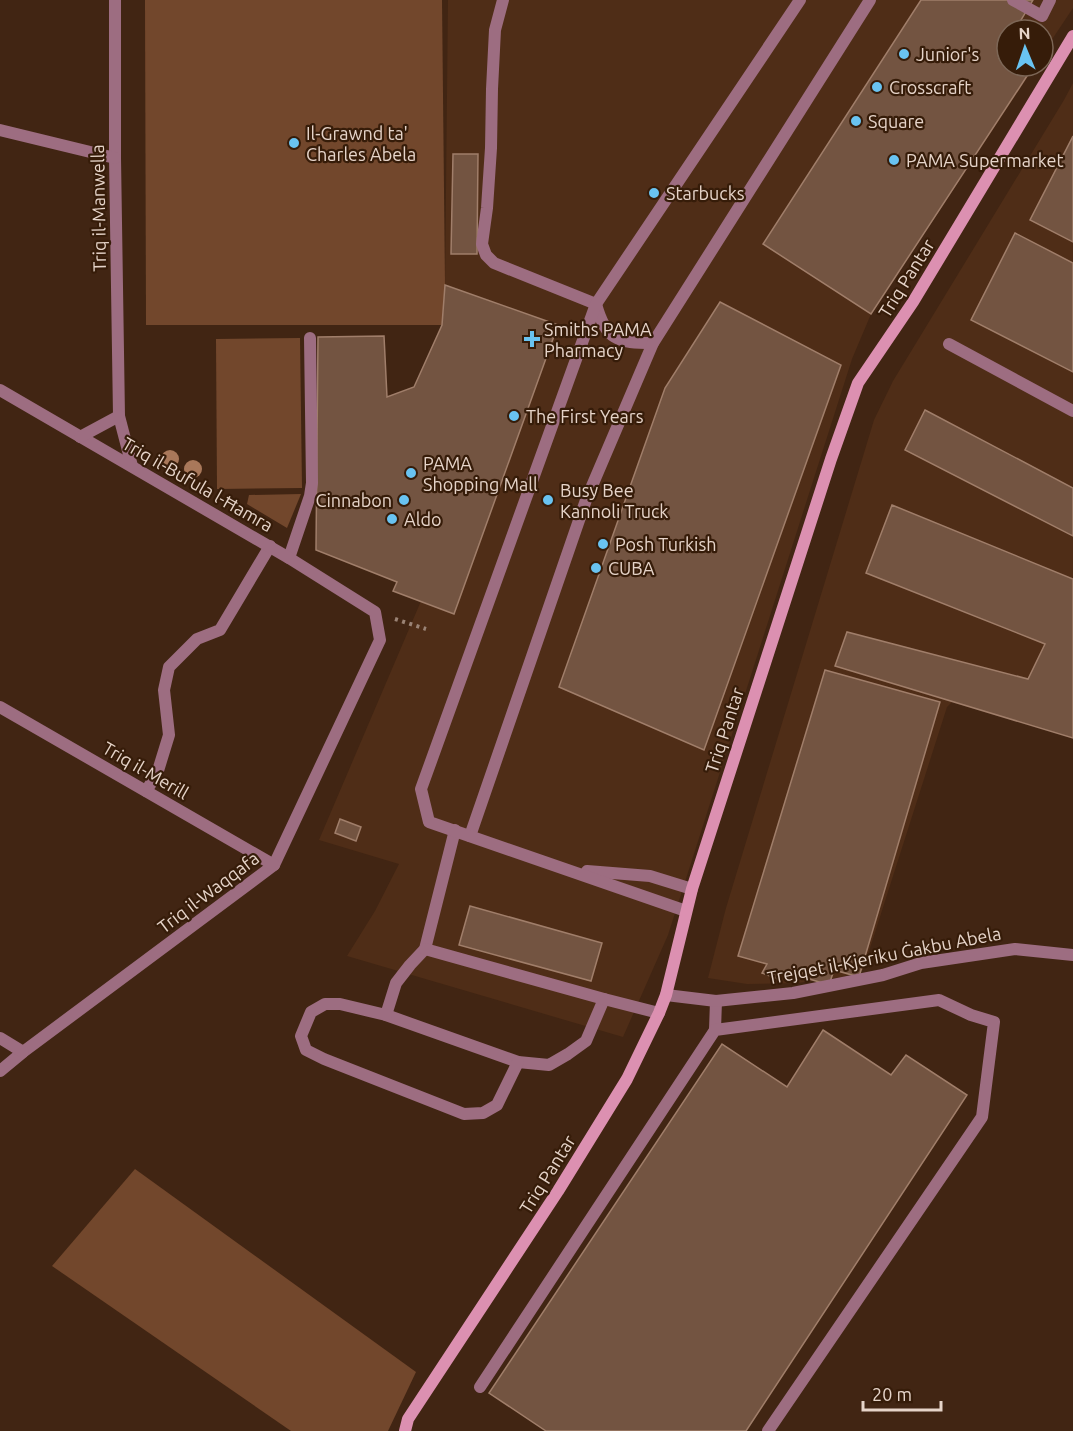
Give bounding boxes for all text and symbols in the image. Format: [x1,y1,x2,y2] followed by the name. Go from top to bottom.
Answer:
[995,18,1055,78] north arrow
[1018,24,1031,42] text: N
[916,44,979,64] place label: Junior's
[897,47,911,61] marker: Junior's
[889,77,971,97] place label: Crosscraft
[870,80,884,94] marker: Crosscraft
[868,111,924,131] place label: Square
[849,114,863,128] marker: Square
[306,123,416,164] place label: Il-Grawnd ta' Charles Abela
[287,136,301,150] marker: Il-Grawnd ta' Charles Abela
[87,144,109,272] street label: Triq il-Manwella
[906,150,1064,170] place label: PAMA Supermarket
[887,153,901,167] marker: PAMA Supermarket
[666,183,745,203] place label: Starbucks
[647,186,661,200] marker: Starbucks
[874,235,938,321] street label: Triq Pantar
[544,319,652,360] place label: Smiths PAMA Pharmacy
[525,332,539,346] marker: Smiths PAMA Pharmacy
[526,406,644,426] place label: The First Years
[507,409,521,423] marker: The First Years
[119,433,277,535] street label: Triq il-Bufula l-Ħamra
[423,453,538,494] place label: PAMA Shopping Mall
[404,466,418,480] marker: PAMA Shopping Mall
[560,480,668,521] place label: Busy Bee Kannoli Truck
[315,490,392,510] place label: Cinnabon
[397,493,411,507] marker: Cinnabon
[541,493,555,507] marker: Busy Bee Kannoli Truck
[404,509,441,529] place label: Aldo
[385,512,399,526] marker: Aldo
[615,534,716,554] place label: Posh Turkish
[596,537,610,551] marker: Posh Turkish
[608,558,655,578] place label: CUBA
[589,561,603,575] marker: CUBA
[701,685,747,775] street label: Triq Pantar
[100,737,193,803] street label: Triq il-Merill
[153,847,263,937] street label: Triq il-Waqqafa
[765,922,1003,988] street label: Trejqet il-Kjeriku Ġakbu Abela
[515,1131,579,1217] street label: Triq Pantar
[863,1374,941,1412] scale bar
[872,1384,912,1404] text: 20 m

